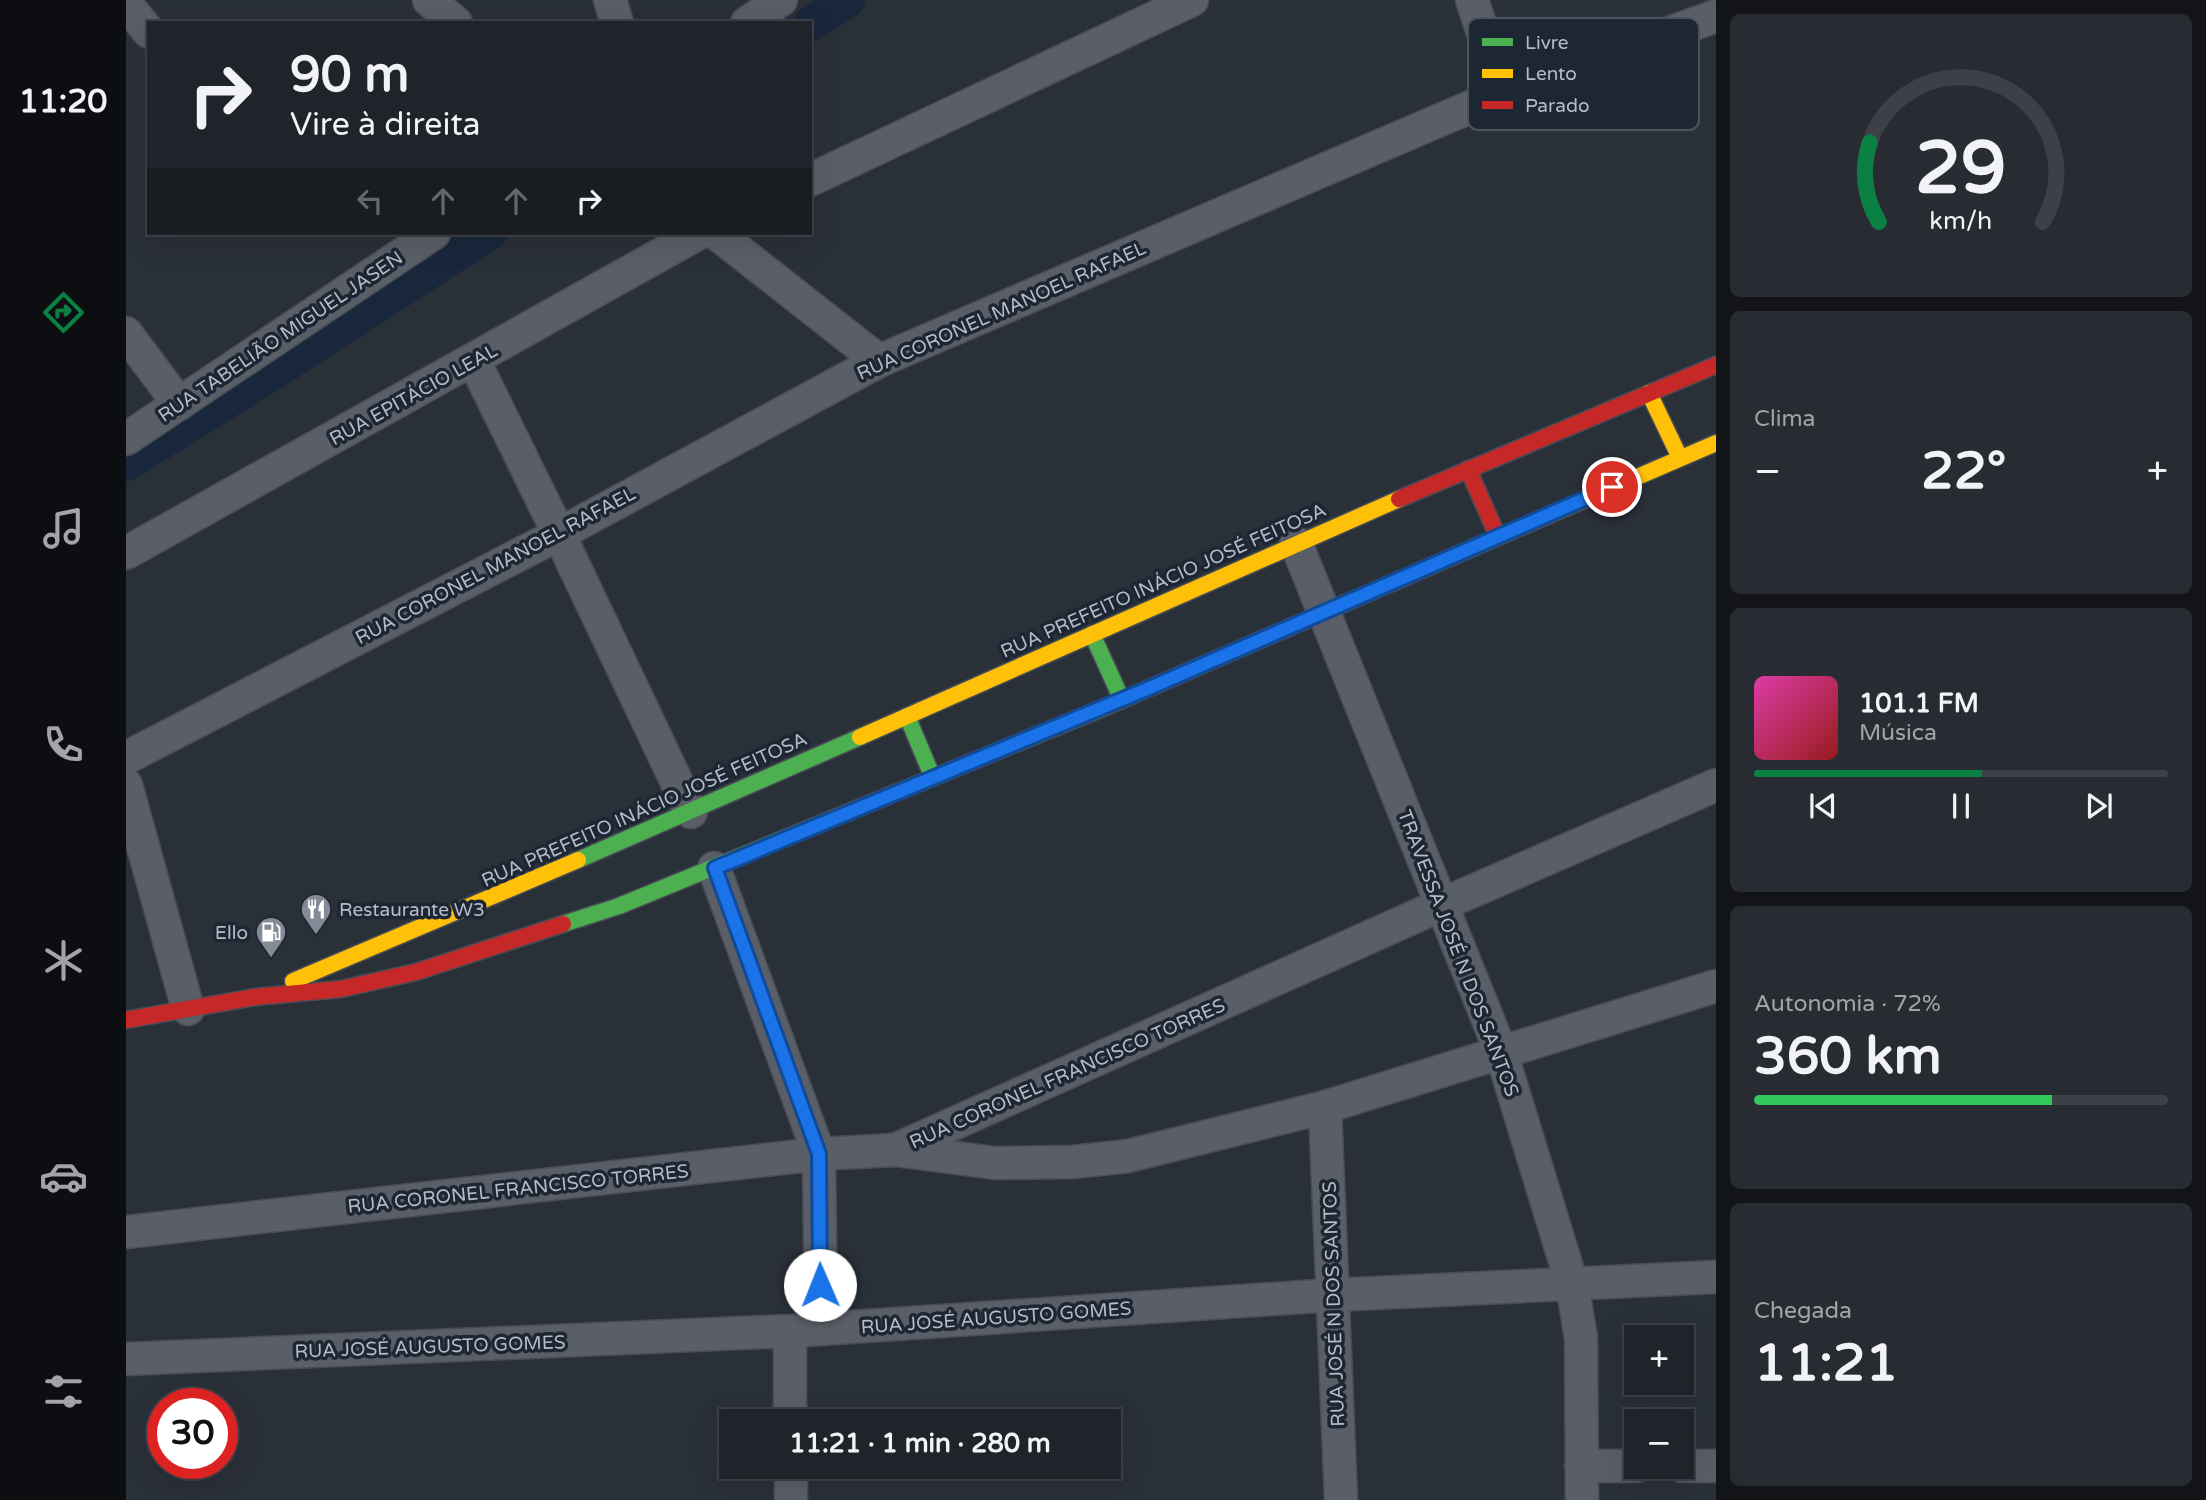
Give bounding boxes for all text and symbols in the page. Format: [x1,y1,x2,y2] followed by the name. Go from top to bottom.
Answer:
[1468,18,1699,130] legend
[1525,32,1569,54] text: Livre
[290,46,409,105] text: 90 m
[175,49,266,140] icon: right
[1525,63,1577,85] text: Lento
[19,83,107,121] text: 11:20
[1525,95,1589,117] text: Parado
[290,106,481,144] text: Vire à direita
[1915,125,2007,213] text: 29
[351,182,389,220] icon: left
[424,182,462,220] icon: ahead
[497,182,535,220] icon: ahead
[570,182,608,220] icon: right
[1930,205,1992,235] text: km/h
[854,237,1149,385] street label: RUA CORONEL MANOEL RAFAEL
[154,246,407,427] street label: RUA TABELIÃO MIGUEL JASEN
[39,288,88,337] icon: directions
[325,339,501,450] street label: RUA EPITÁCIO LEAL
[1754,405,1815,433] text: Clima
[1921,440,2006,503] text: 22°
[1754,449,1781,495] text: −
[2147,449,2168,495] text: +
[1582,457,1642,517] pin
[1593,468,1631,506] icon: arrive
[352,482,639,649] street label: RUA CORONEL MANOEL RAFAEL
[997,498,1329,663] street label: RUA PREFEITO INÁCIO JOSÉ FEITOSA
[39,504,88,553] icon: music
[1859,688,1979,719] text: 101.1 FM
[1859,719,1937,747] text: Música
[39,720,88,769] icon: phone
[478,727,810,892] street label: RUA PREFEITO INÁCIO JOSÉ FEITOSA
[1804,787,1842,825] icon: previous
[1942,787,1980,825] icon: pause
[2080,787,2118,825] icon: next
[1393,807,1523,1100] street label: TRAVESSA JOSÉ N DOS SANTOS
[299,892,333,936] restaurant icon: Restaurante W3
[339,899,485,921] place label: Restaurante W3
[254,915,288,959] fuel station icon: Ello
[215,922,248,944] place label: Ello
[39,936,88,985] icon: climate
[1754,990,1941,1018] text: Autonomia · 72%
[906,994,1228,1154] street label: RUA CORONEL FRANCISCO TORRES
[1754,1025,1942,1088] text: 360 km
[39,1152,88,1201] icon: car
[347,1160,690,1218] street label: RUA CORONEL FRANCISCO TORRES
[1319,1181,1349,1427] street label: RUA JOSÉ N DOS SANTOS
[783,1248,857,1322] position arrow
[1754,1297,1852,1325] text: Chegada
[860,1298,1132,1338] street label: RUA JOSÉ AUGUSTO GOMES
[1624,1325,1694,1479] map controls
[1624,1325,1694,1395] button: +
[294,1331,566,1363] street label: RUA JOSÉ AUGUSTO GOMES
[1754,1332,1898,1395] text: 11:21
[39,1367,88,1416] icon: filters
[147,1388,238,1479] speed limit sign: 30
[1624,1409,1694,1479] button: −
[789,1428,1051,1459] text: 11:21 · 1 min · 280 m

